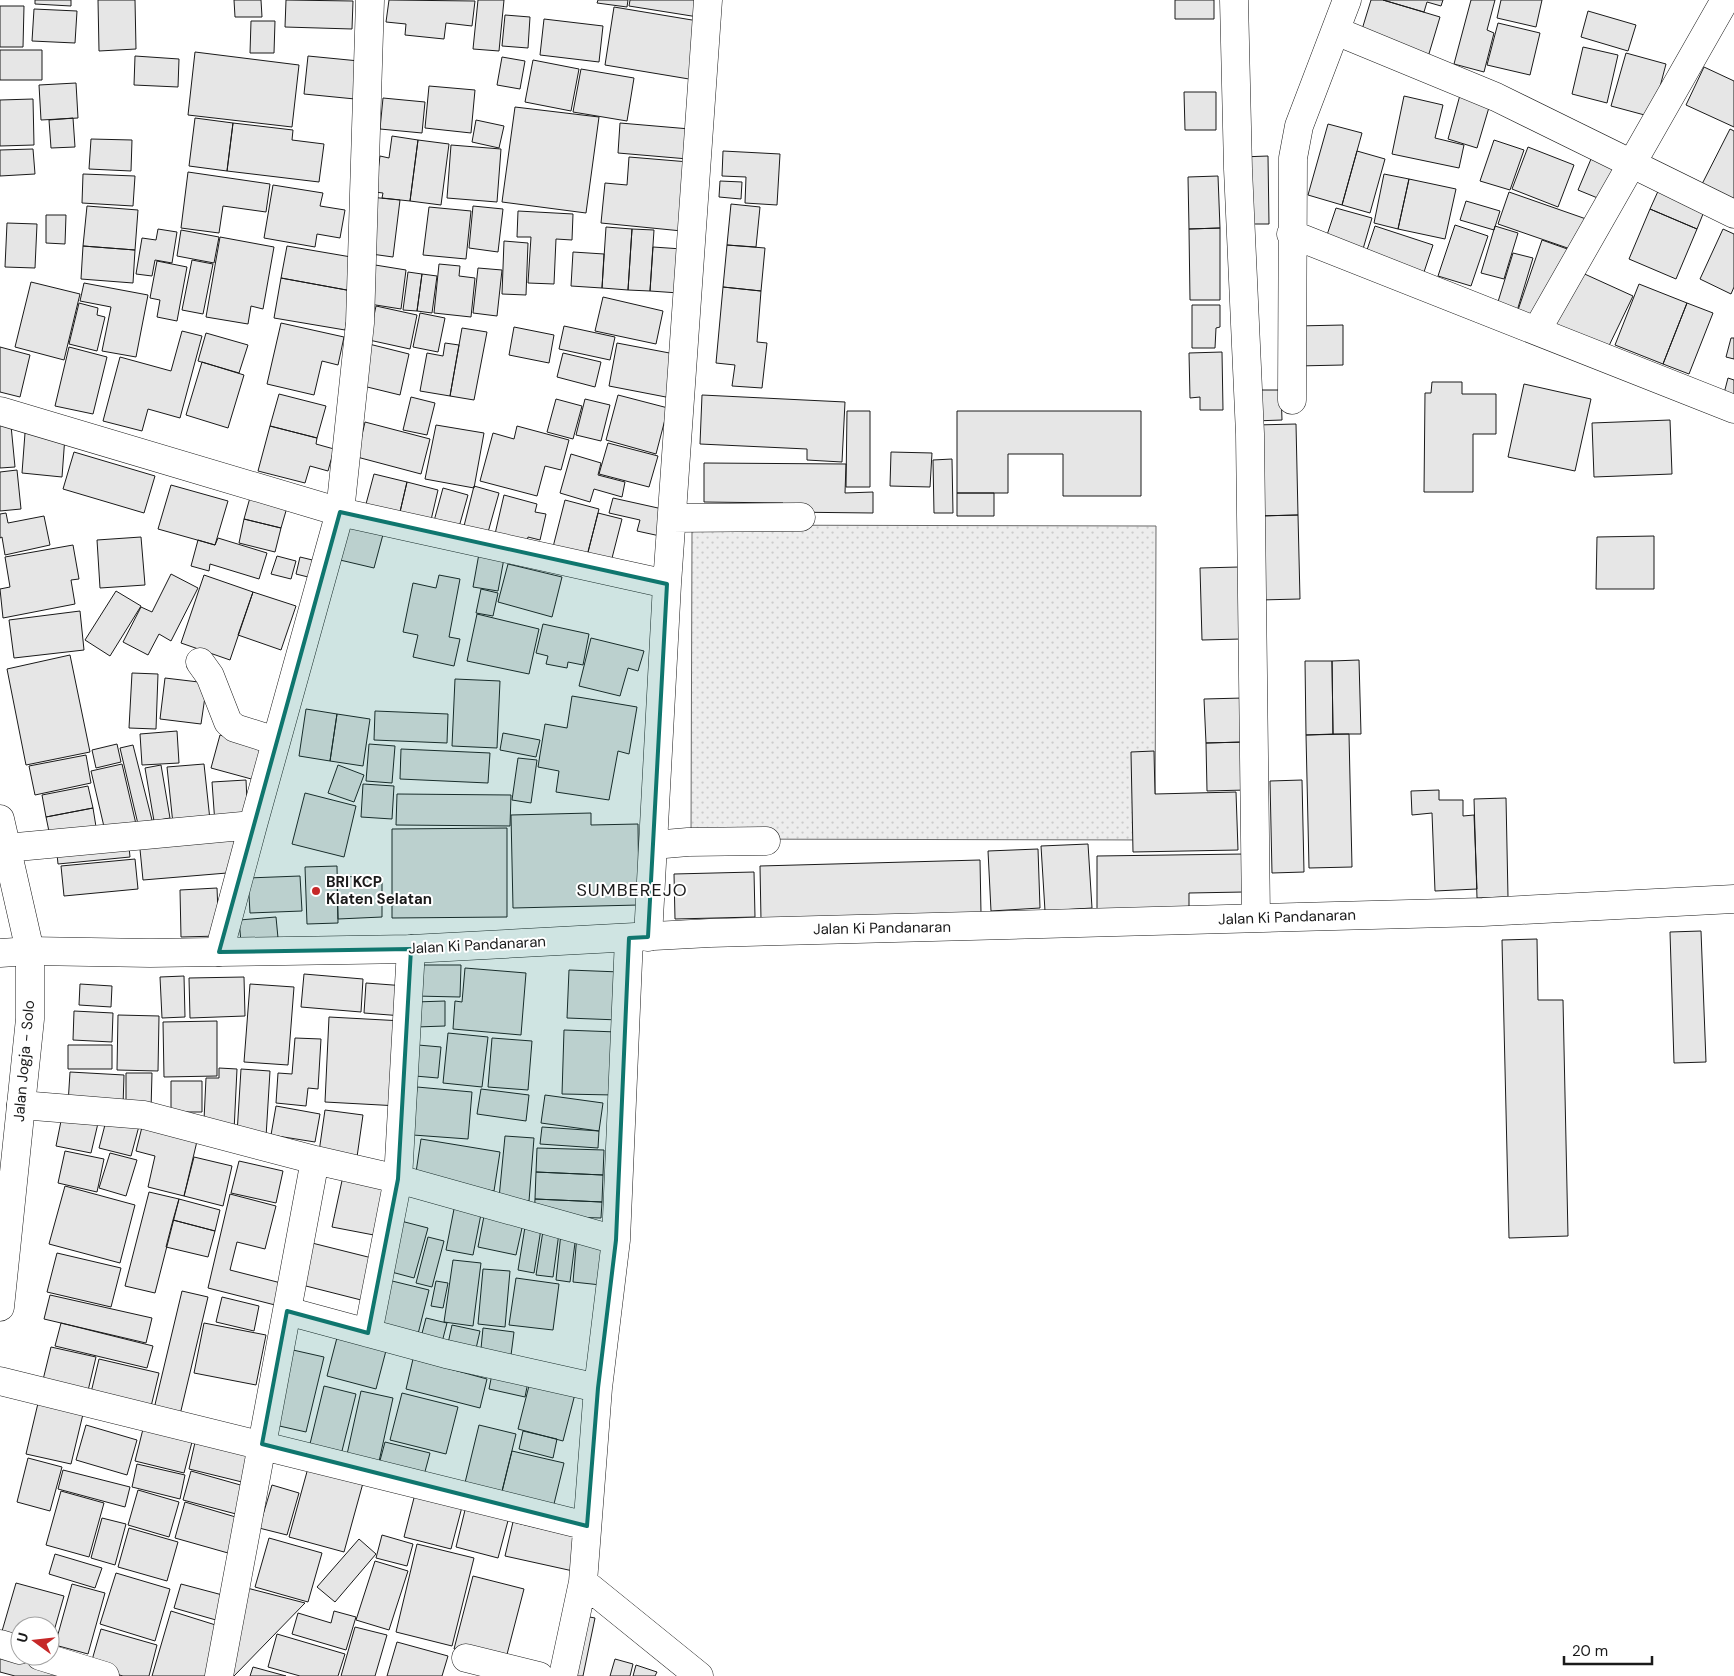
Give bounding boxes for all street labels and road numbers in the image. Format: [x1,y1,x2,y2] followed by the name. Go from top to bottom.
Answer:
[1218,905,1356,929] street label: Jalan Ki Pandanaran
[813,917,951,939] street label: Jalan Ki Pandanaran
[408,931,546,959] street label: Jalan Ki Pandanaran
[9,999,39,1123] street label: Jalan Jogja - Solo

